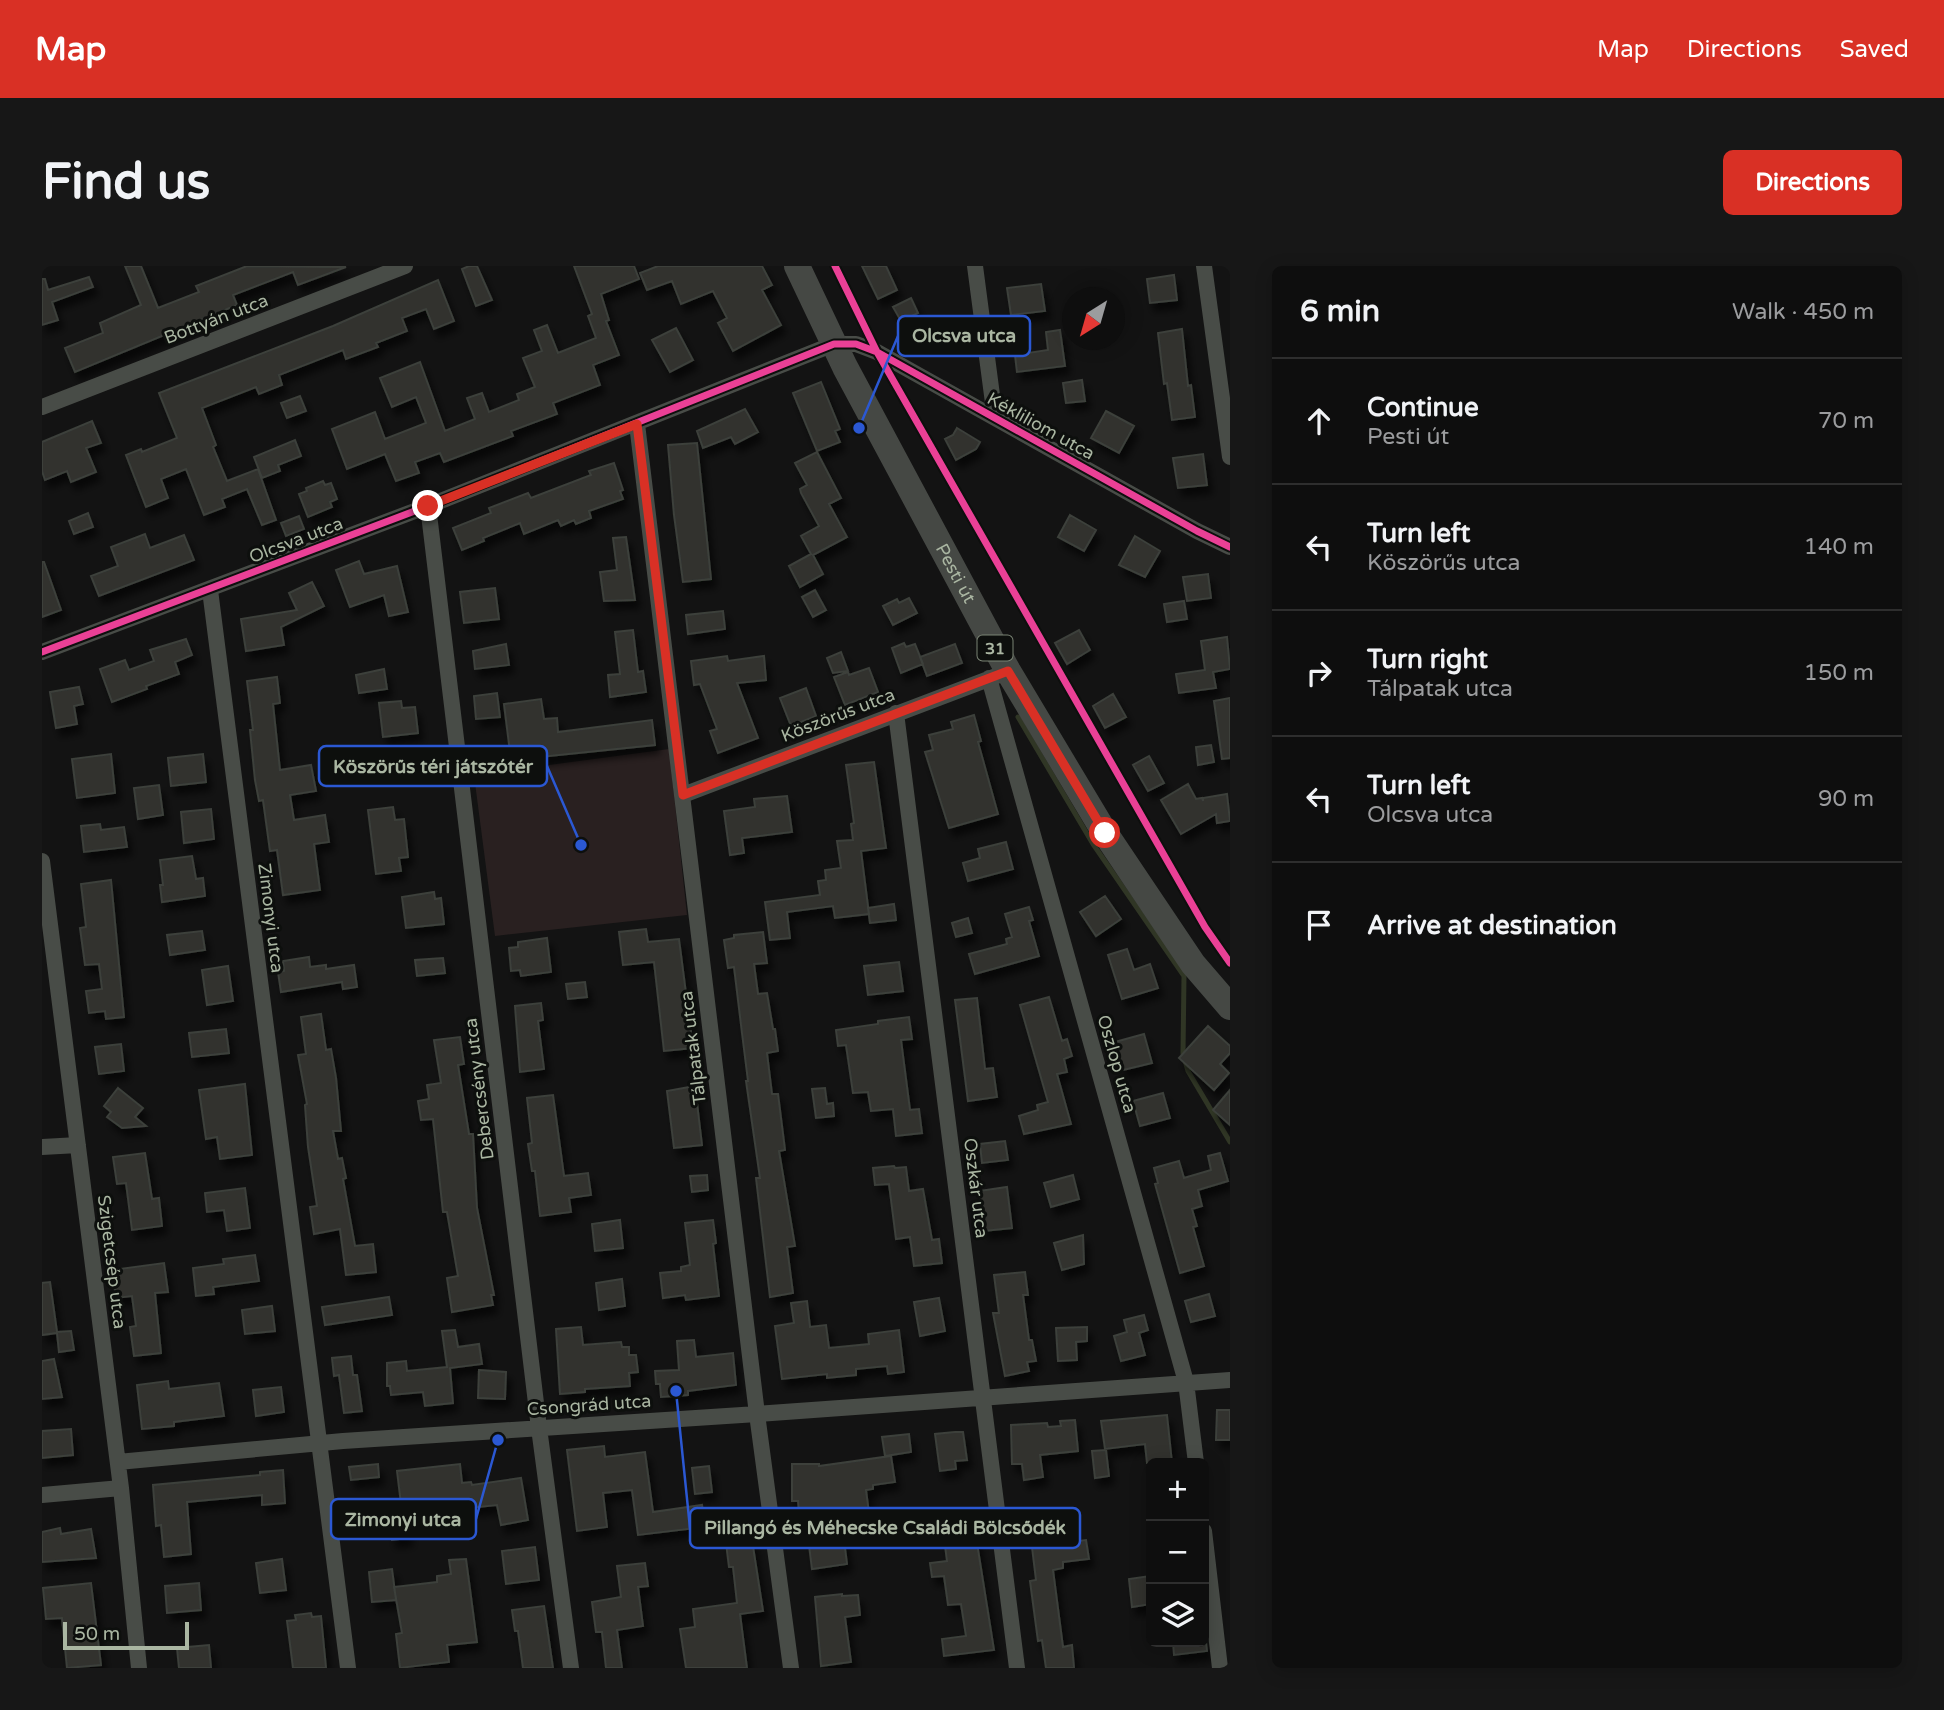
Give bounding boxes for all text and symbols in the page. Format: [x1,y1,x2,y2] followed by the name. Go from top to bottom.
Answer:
[35,30,106,69] text: Map
[1597,35,1649,64] text: Map
[1687,35,1802,64] text: Directions
[1840,35,1909,64] text: Saved
[1723,150,1902,215] button: Directions
[42,153,210,212] text: Find us
[1062,287,1125,350] north arrow
[161,289,271,349] street label: Bottyán utca
[1300,293,1380,330] text: 6 min
[1732,298,1874,326] text: Walk · 450 m
[898,316,1030,356] callout: Olcsva utca
[912,325,1016,347] text: Olcsva utca
[983,387,1099,465] street label: Kékliliom utca
[1367,392,1479,423] text: Continue
[1300,402,1338,440] icon: ahead
[1818,407,1874,435] text: 70 m
[1367,423,1449,451] text: Pesti út
[412,490,443,521] route end
[246,512,346,568] street label: Olcsva utca
[1367,518,1470,549] text: Turn left
[1300,528,1338,566] icon: left
[1804,533,1874,561] text: 140 m
[931,540,981,607] street label: Pesti út
[1367,549,1521,577] text: Köszörűs utca
[978,636,1012,660] road number: 31
[1367,644,1488,675] text: Turn right
[1300,654,1338,692] icon: right
[1804,659,1874,687] text: 150 m
[1367,675,1513,703] text: Tálpatak utca
[778,683,898,747] street label: Köszörűs utca
[319,746,547,786] callout: Köszörűs téri játszótér
[333,756,534,779] text: Köszörűs téri játszótér
[1367,770,1470,801] text: Turn left
[1300,780,1338,818] icon: left
[1818,785,1874,813] text: 90 m
[1367,801,1493,829] text: Olcsva utca
[1089,817,1120,848] route start
[253,862,289,974] street label: Zimonyi utca
[1300,906,1338,944] icon: arrive
[1367,910,1617,941] text: Arrive at destination
[675,990,711,1106] street label: Tálpatak utca
[1093,1012,1141,1116] street label: Oszlop utca
[459,1017,499,1161] street label: Debercsény utca
[959,1137,993,1239] street label: Oszkár utca
[93,1194,131,1330] street label: Szigetcsép utca
[526,1390,652,1420] street label: Csongrád utca
[1146,1458,1209,1647] map controls
[1146,1458,1209,1521] button: +
[331,1499,476,1539] callout: Zimonyi utca
[690,1508,1080,1548] callout: Pillangó és Méhecske Családi Bölcsődék
[345,1509,461,1532] text: Zimonyi utca
[704,1517,1067,1540] text: Pillangó és Méhecske Családi Bölcsődék
[1146,1521,1209,1584] button: −
[1146,1584,1209,1647] button: layers
[63,1619,189,1651] scale bar
[74,1623,120,1645] text: 50 m

